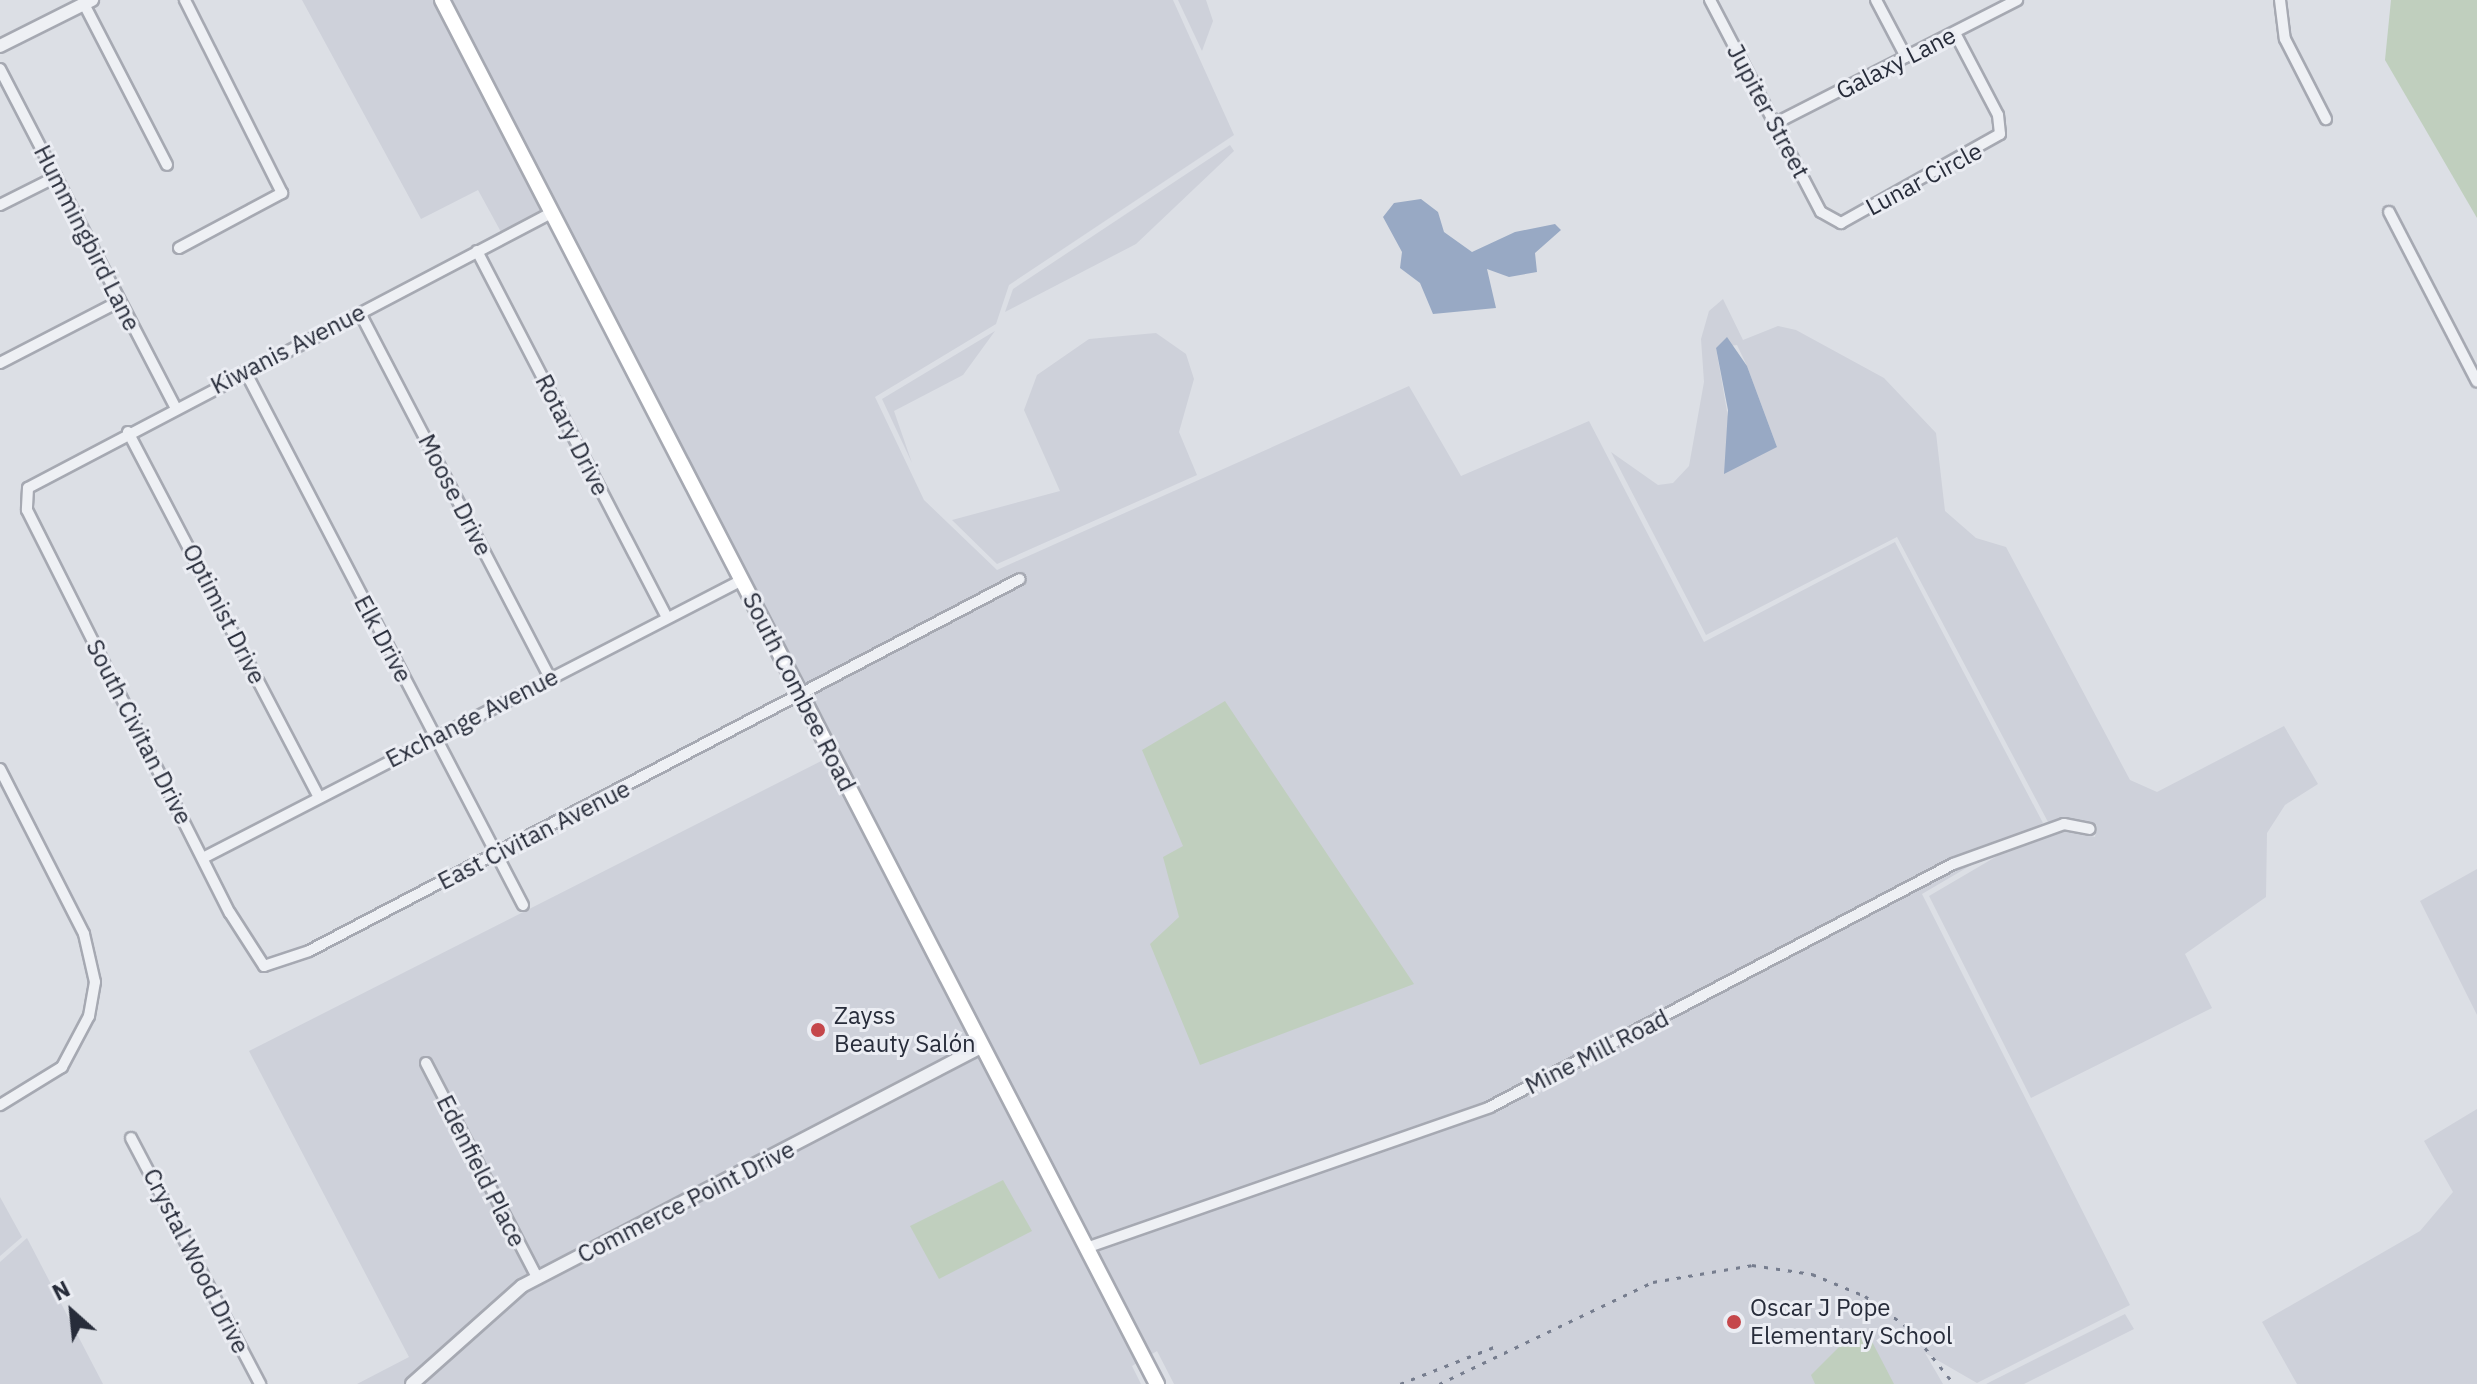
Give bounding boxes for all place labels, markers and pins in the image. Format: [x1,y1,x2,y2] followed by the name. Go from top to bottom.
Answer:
[834,1002,976,1058] place label: Zayss Beauty Salón
[809,1021,827,1039] marker: Zayss Beauty Salón
[1750,1294,1952,1350] place label: Oscar J Pope Elementary School
[1725,1313,1743,1331] marker: Oscar J Pope Elementary School

